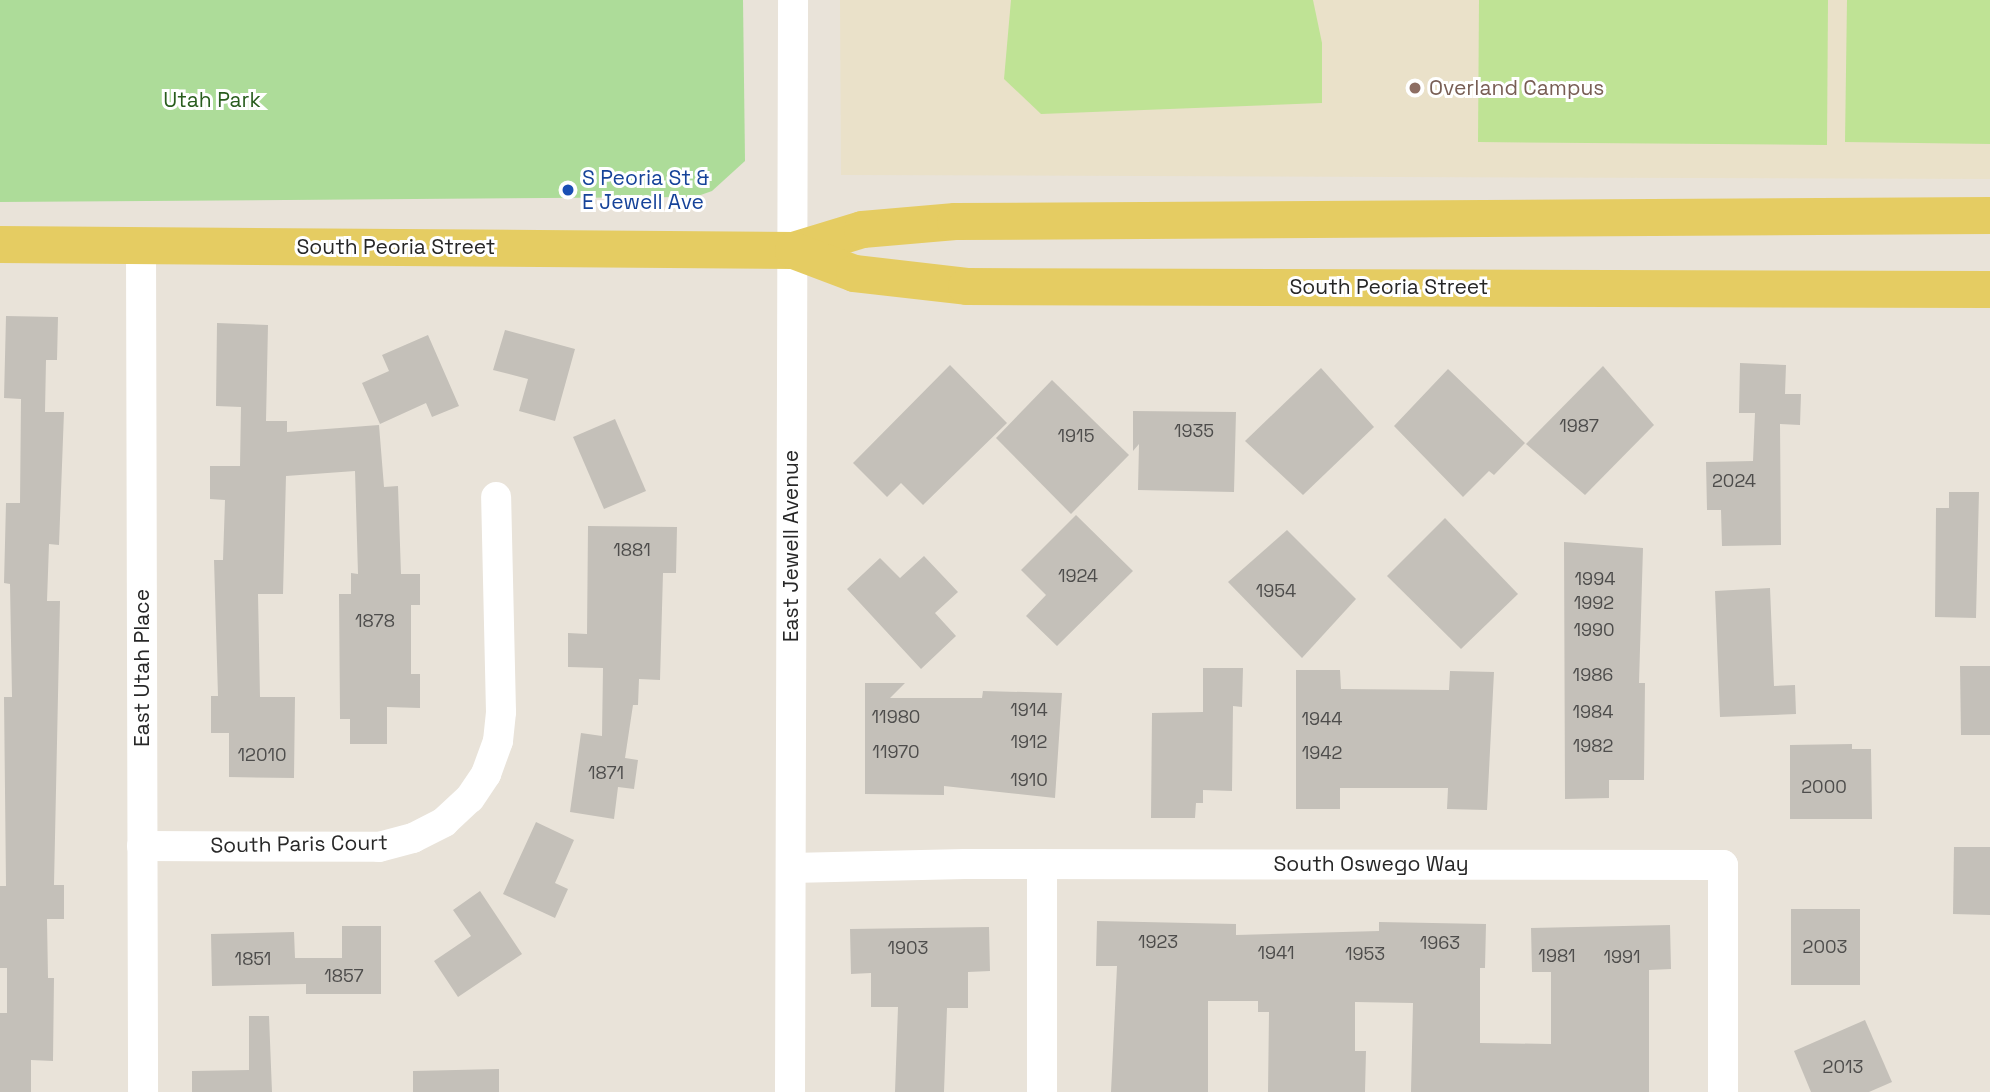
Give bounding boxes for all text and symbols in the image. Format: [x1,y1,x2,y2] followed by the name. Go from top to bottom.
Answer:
[1429,75,1604,101] place label: Overland Campus
[1407,80,1423,96] marker: Overland Campus
[163,87,261,113] park label: Utah Park
[582,165,709,215] place label: S Peoria St & E Jewell Ave
[560,182,576,198] marker: S Peoria St & E Jewell Ave
[296,234,496,260] street label: South Peoria Street
[1289,274,1489,300] street label: South Peoria Street
[1559,415,1599,437] house number: 1987
[1174,420,1214,442] house number: 1935
[1058,425,1094,447] house number: 1915
[778,450,804,642] street label: East Jewell Avenue
[1712,470,1756,492] house number: 2024
[613,539,651,561] house number: 1881
[1058,565,1098,587] house number: 1924
[1575,568,1615,590] house number: 1994
[1256,580,1296,602] house number: 1954
[129,589,155,747] street label: East Utah Place
[1574,592,1614,614] house number: 1992
[355,610,395,632] house number: 1878
[1573,619,1615,641] house number: 1990
[1573,664,1613,686] house number: 1986
[1010,699,1048,721] house number: 1914
[1572,701,1614,723] house number: 1984
[872,706,920,728] house number: 11980
[1301,708,1343,730] house number: 1944
[1011,731,1047,753] house number: 1912
[1573,735,1613,757] house number: 1982
[872,741,920,763] house number: 11970
[1302,742,1342,764] house number: 1942
[238,744,286,766] house number: 12010
[588,762,624,784] house number: 1871
[1010,769,1048,791] house number: 1910
[1801,776,1847,798] house number: 2000
[210,830,388,858] street label: South Paris Court
[1273,851,1469,877] street label: South Oswego Way
[1138,931,1178,953] house number: 1923
[1420,932,1460,954] house number: 1963
[1803,936,1847,958] house number: 2003
[888,937,928,959] house number: 1903
[1258,942,1294,964] house number: 1941
[1345,943,1385,965] house number: 1953
[1538,945,1576,967] house number: 1981
[1603,946,1641,968] house number: 1991
[235,948,271,970] house number: 1851
[324,965,364,987] house number: 1857
[1823,1056,1863,1078] house number: 2013

